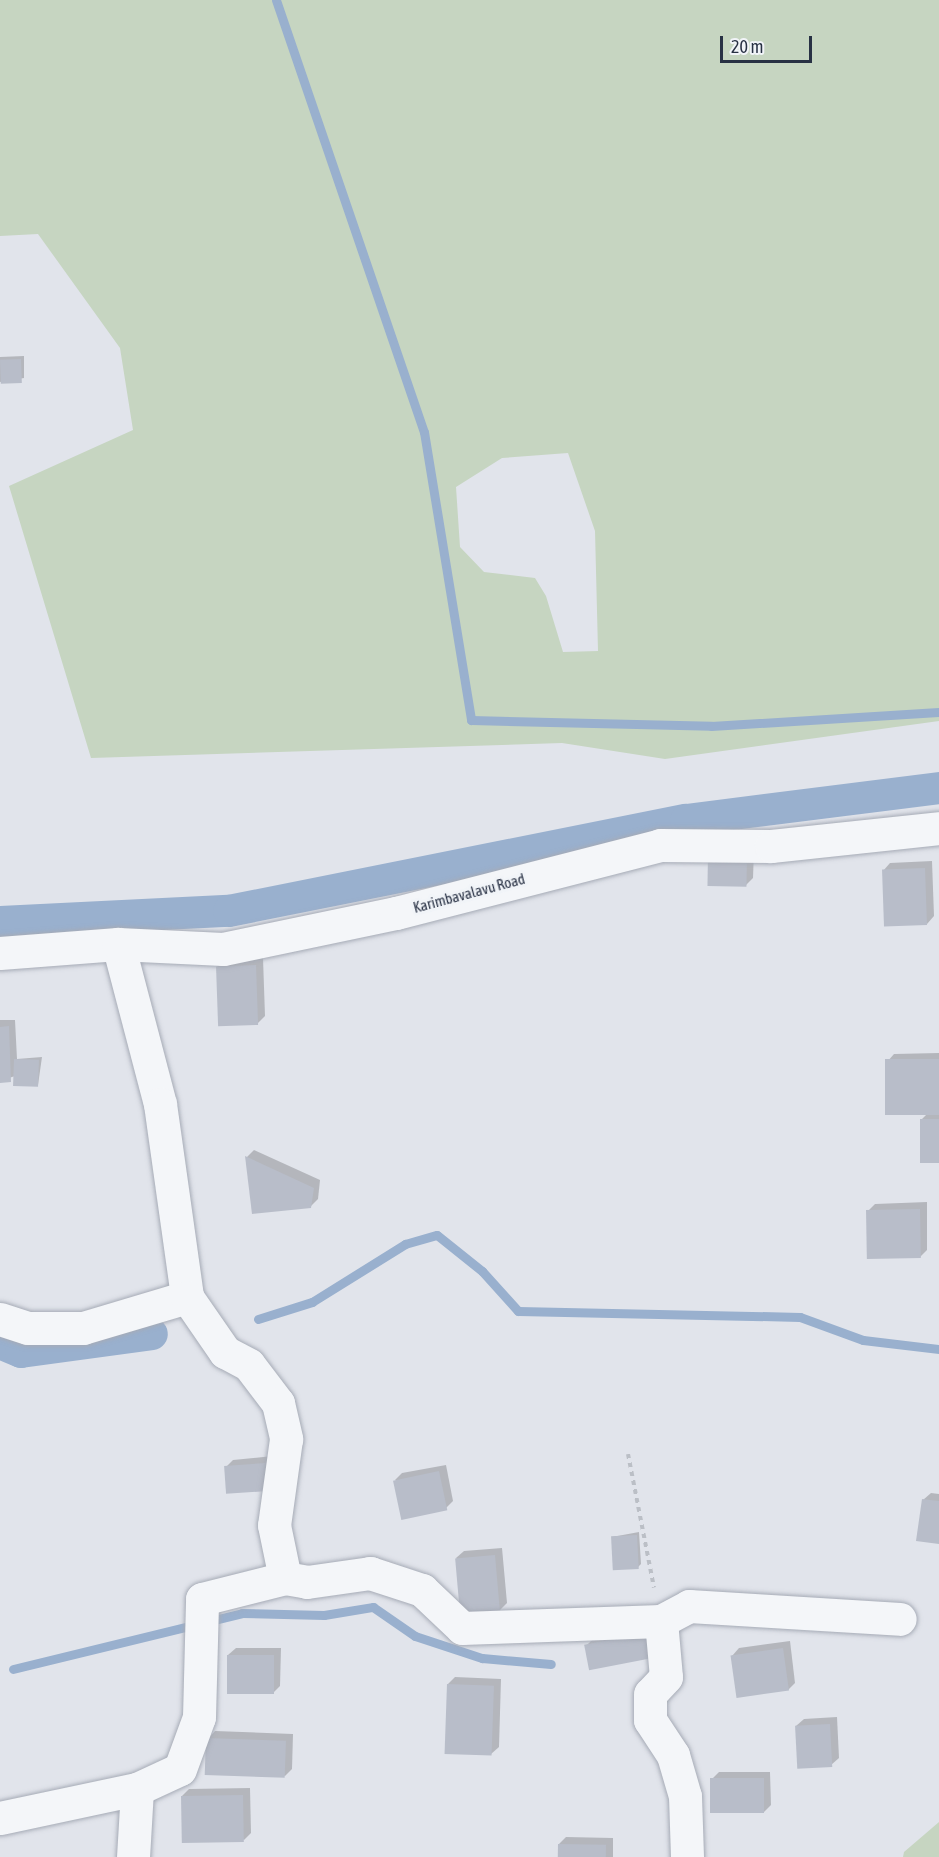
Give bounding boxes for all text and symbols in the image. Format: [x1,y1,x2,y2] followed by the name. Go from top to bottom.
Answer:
[723,24,814,62] scale bar
[731,36,763,57] text: 20 m
[411,869,527,917] street label: Karimbavalavu Road

